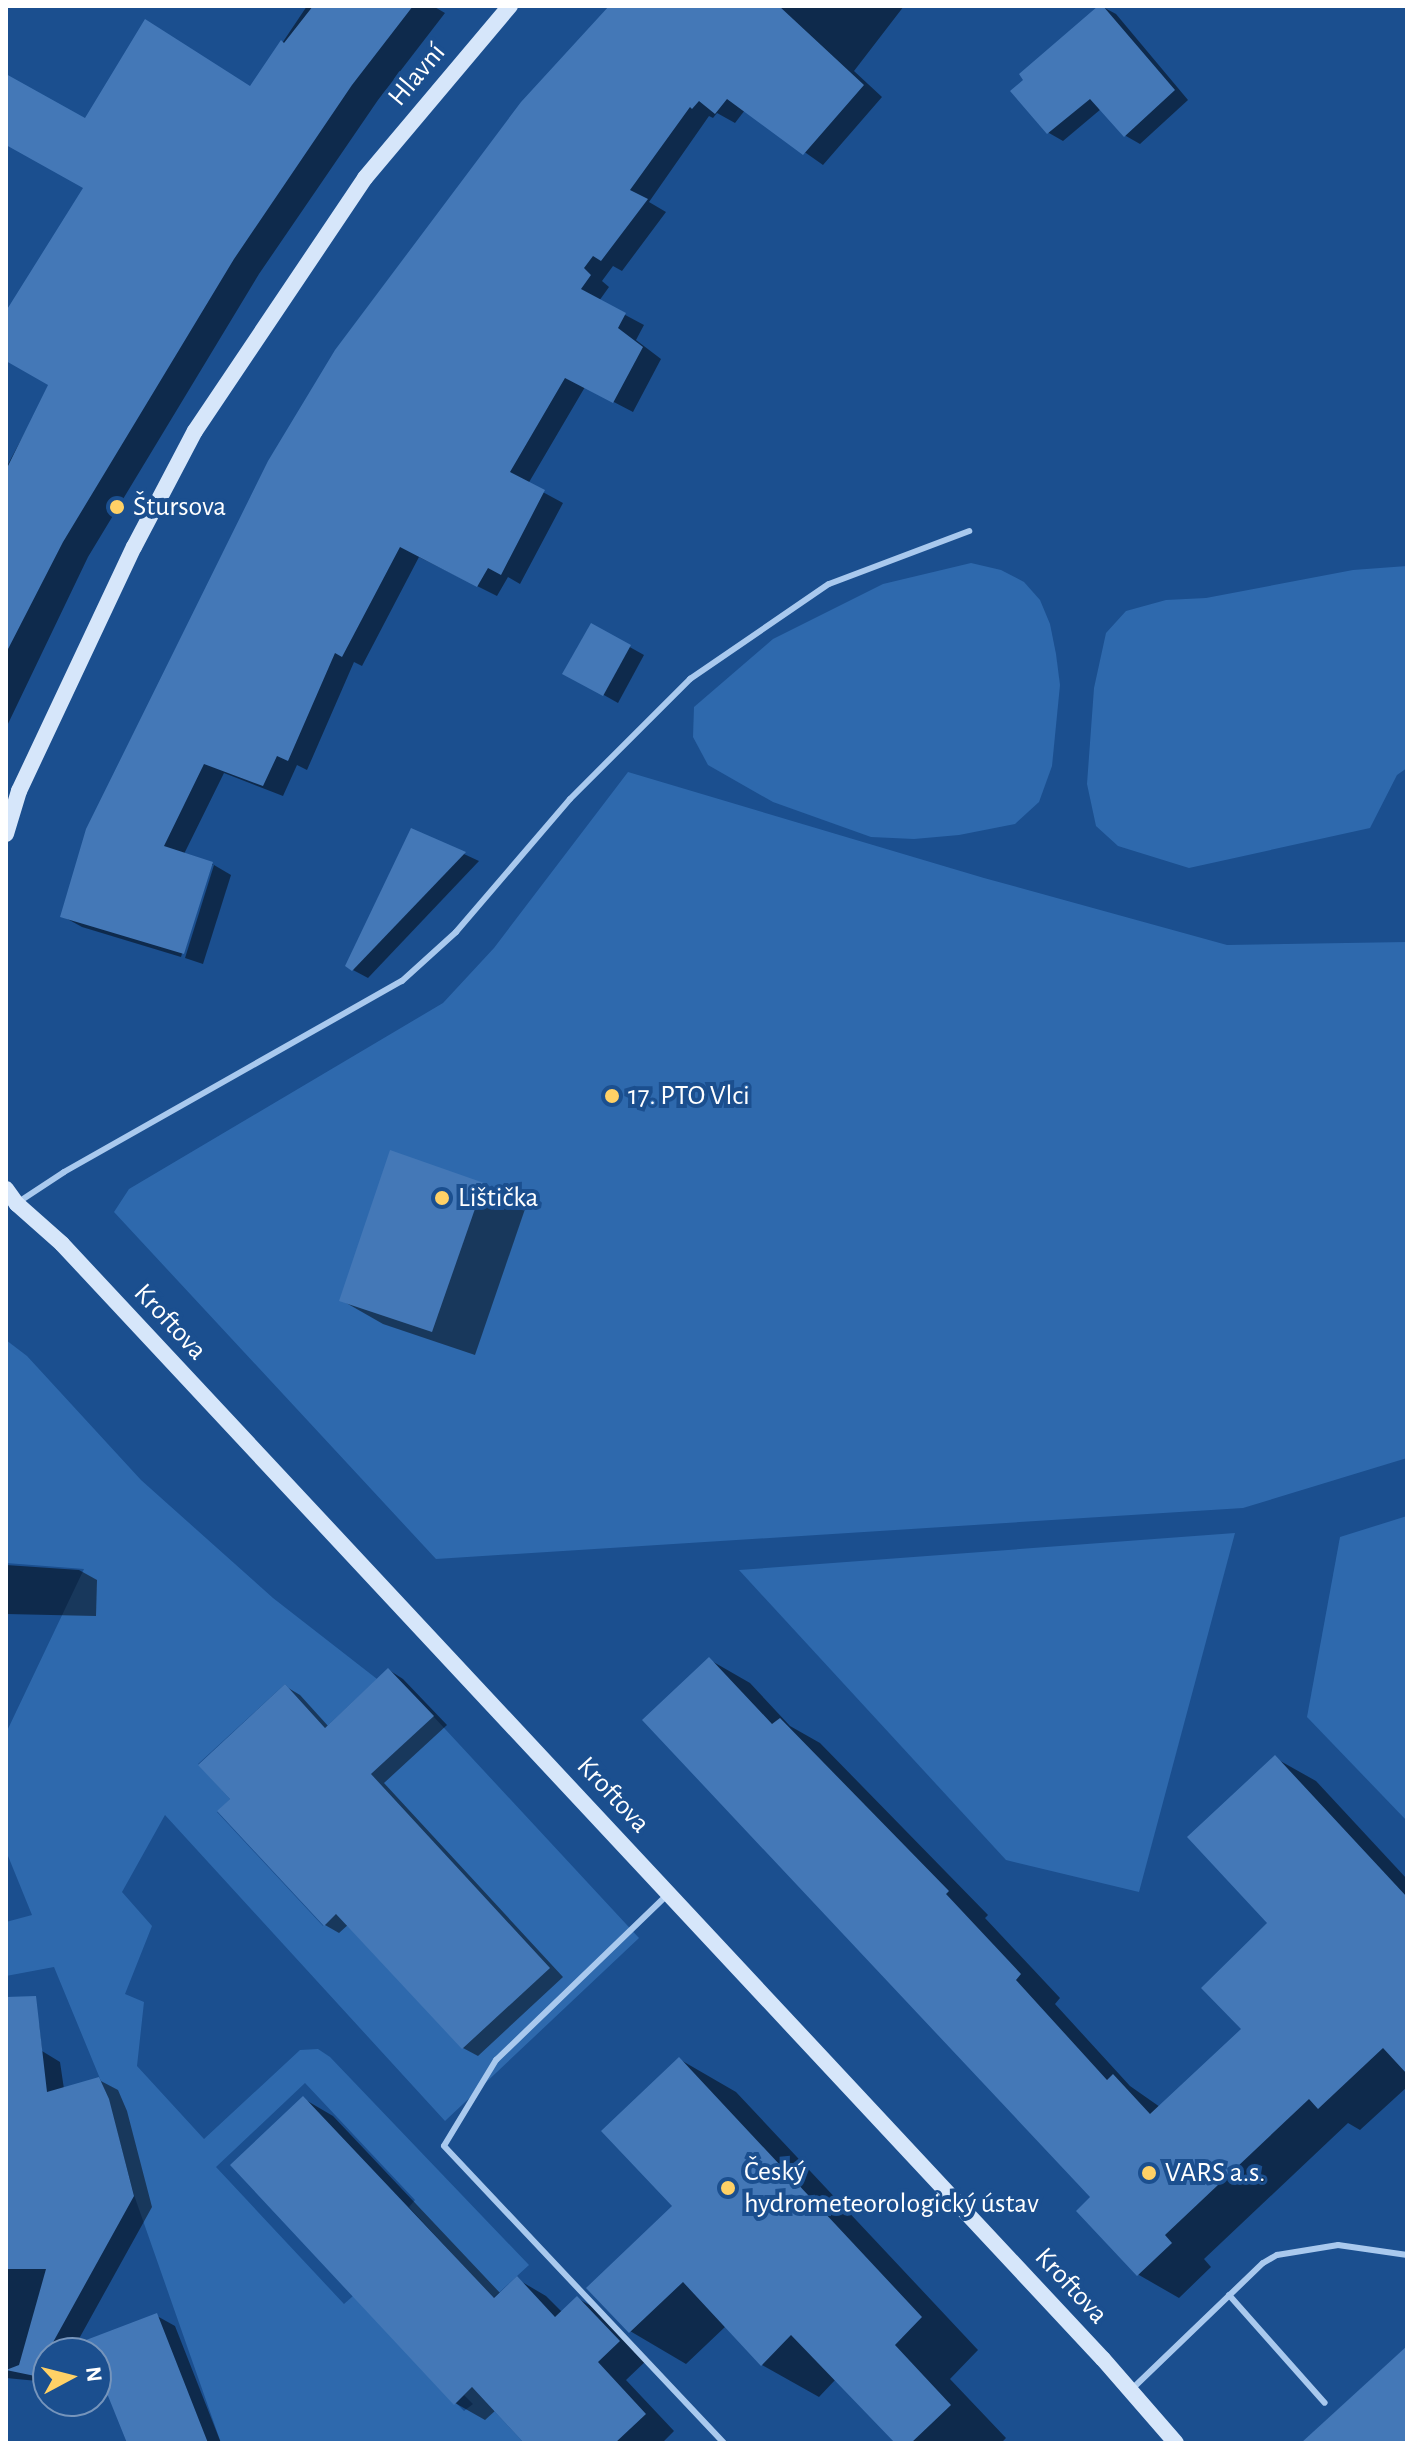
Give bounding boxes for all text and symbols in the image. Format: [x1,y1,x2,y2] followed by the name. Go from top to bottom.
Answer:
[381,37,453,113] street label: Hlavní
[133,490,226,524] place label: Štursova
[108,498,126,516] marker: Štursova
[628,1079,750,1113] place label: 17. PTO Vlci
[603,1087,621,1105] marker: 17. PTO Vlci
[458,1181,538,1215] place label: Lištička
[433,1189,451,1207] marker: Lištička
[126,1277,214,1367] street label: Kroftova
[569,1750,657,1840] street label: Kroftova
[744,2155,1039,2221] place label: Český hydrometeorologický ústav
[1165,2156,1265,2190] place label: VARS a.s.
[1140,2164,1158,2182] marker: VARS a.s.
[719,2179,737,2197] marker: Český hydrometeorologický ústav
[1027,2241,1115,2331] street label: Kroftova
[32,2337,112,2417] north arrow
[82,2365,106,2383] text: N

